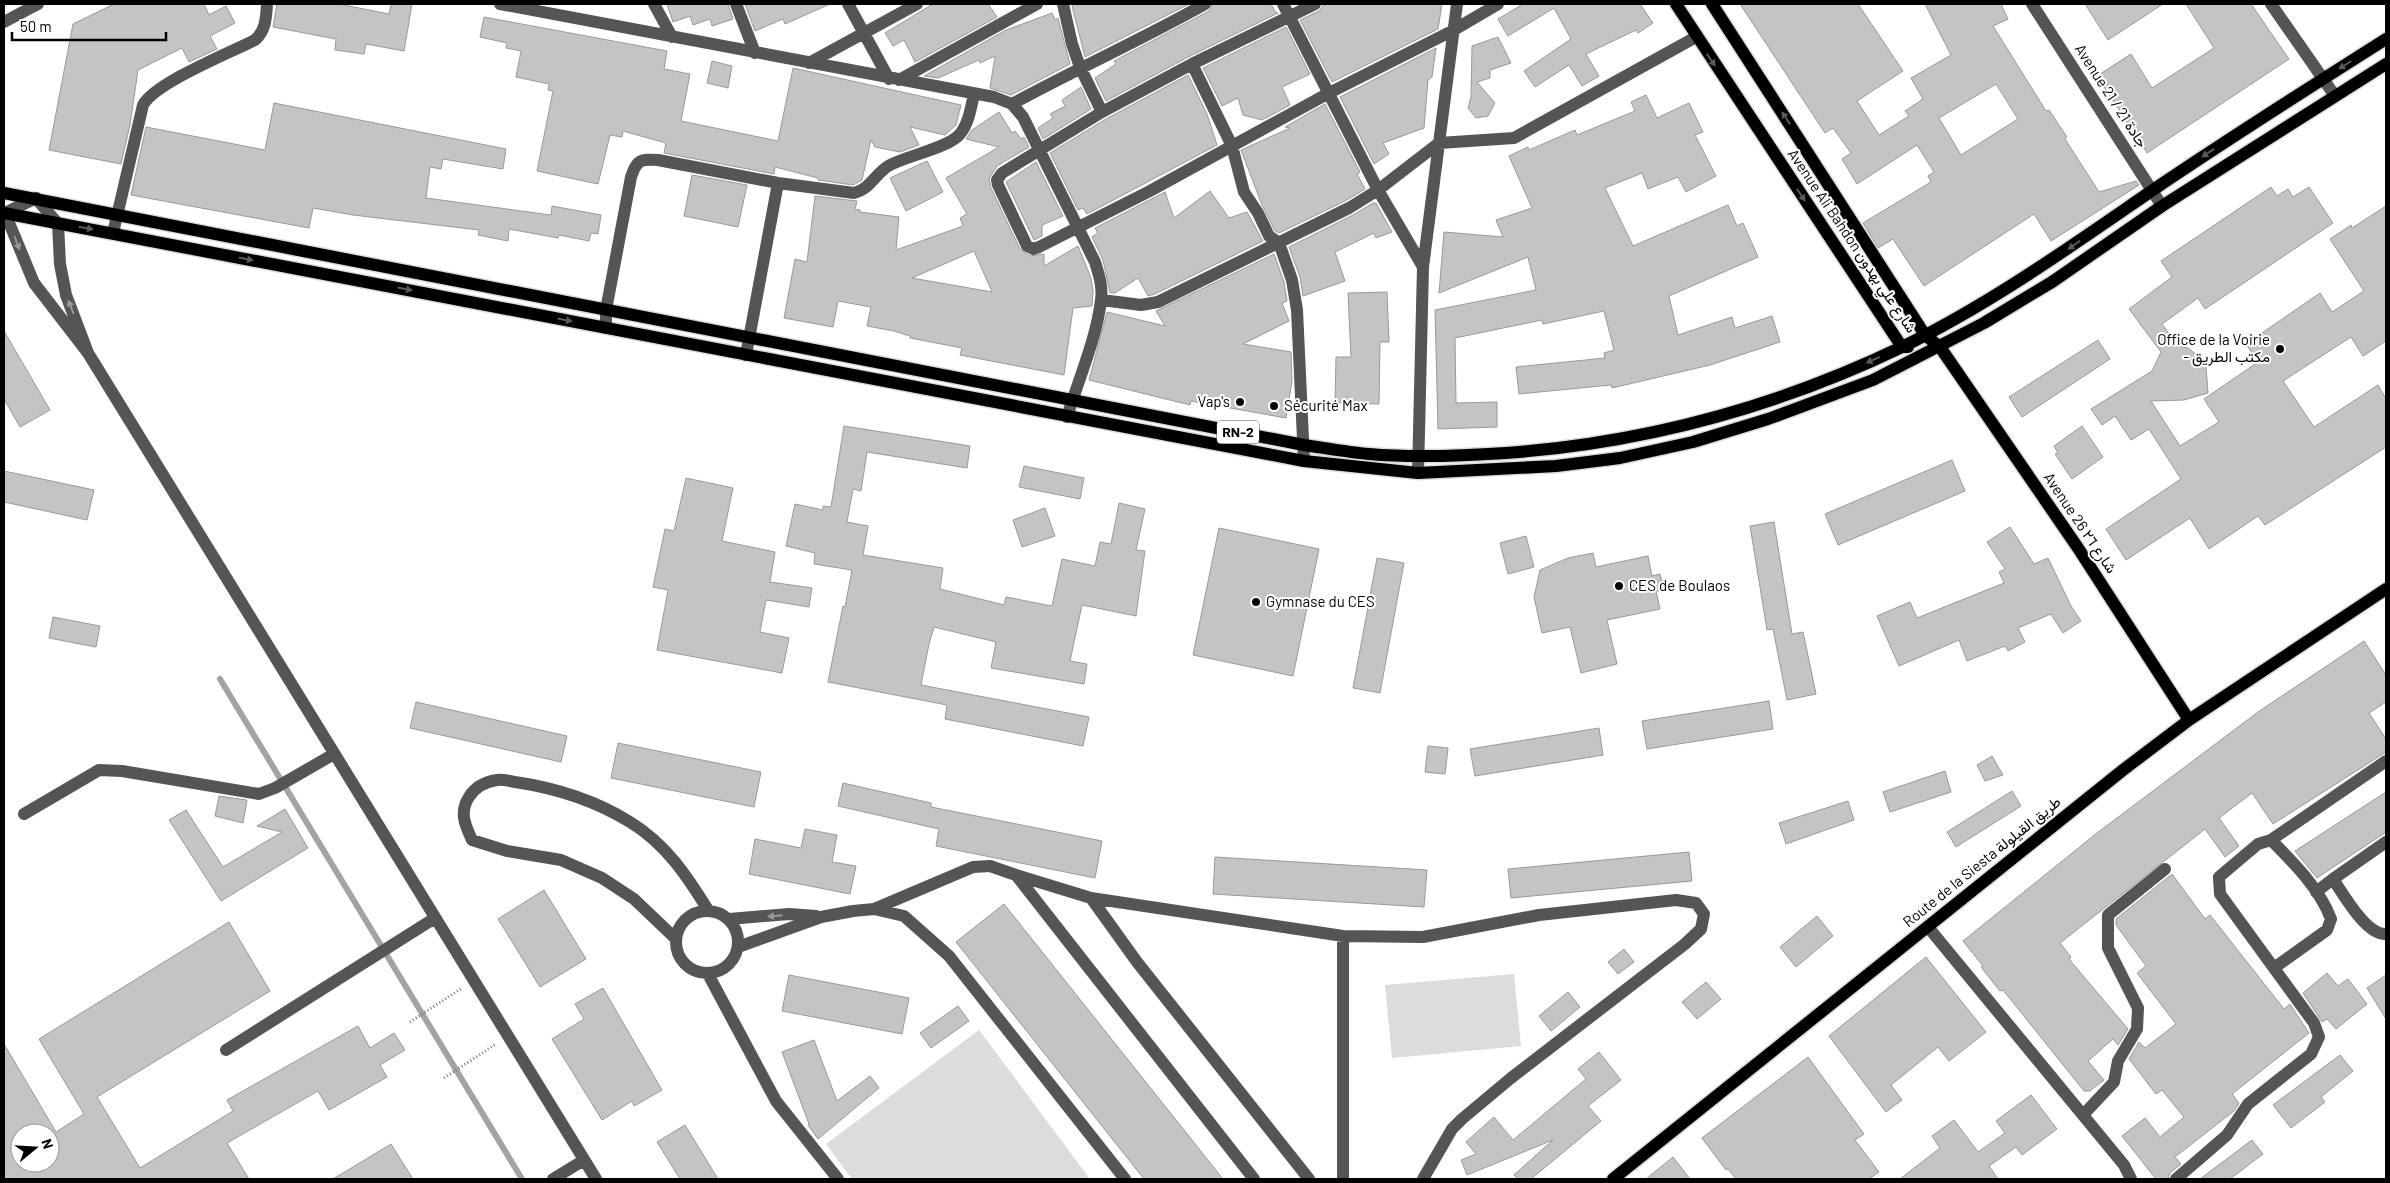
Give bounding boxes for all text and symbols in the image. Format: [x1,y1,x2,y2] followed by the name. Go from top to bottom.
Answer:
[12,10,166,42] scale bar
[20,17,52,35] text: 50 m
[2071,40,2152,151] street label: Avenue 21 / جادة 21
[1706,53,1716,66] one-way arrow
[2338,60,2352,70] one-way arrow
[1781,112,1791,125] one-way arrow
[1780,145,1921,339] street label: Avenue Ali Bahdon شارع علي بهدون
[2202,148,2215,158] one-way arrow
[1796,188,1806,202] one-way arrow
[78,225,94,233] one-way arrow
[13,236,21,251] one-way arrow
[2067,240,2081,249] one-way arrow
[238,255,254,263] one-way arrow
[398,286,414,294] one-way arrow
[67,299,75,314] one-way arrow
[557,316,572,324] one-way arrow
[2157,330,2270,367] place label: Office de la Voirie - مكتب الطريق
[2274,343,2286,355] marker: Office de la Voirie - مكتب الطريق
[1866,356,1880,364] one-way arrow
[1198,392,1230,410] place label: Vap's
[1234,396,1246,408] marker: Vap's
[1284,396,1368,414] place label: Sécurité Max
[1268,400,1280,412] marker: Sécurité Max
[1217,421,1259,444] road number: RN-2
[2038,469,2121,578] street label: Avenue 26 شارع ٢٦
[1629,576,1730,594] place label: CES de Boulaos
[1613,580,1625,592] marker: CES de Boulaos
[1266,592,1375,610] place label: Gymnase du CES
[1250,596,1262,608] marker: Gymnase du CES
[1899,792,2065,932] street label: Route de la Siesta طريق القيلولة
[767,912,783,920] one-way arrow
[10,1123,60,1173] north arrow
[38,1137,57,1151] text: N

